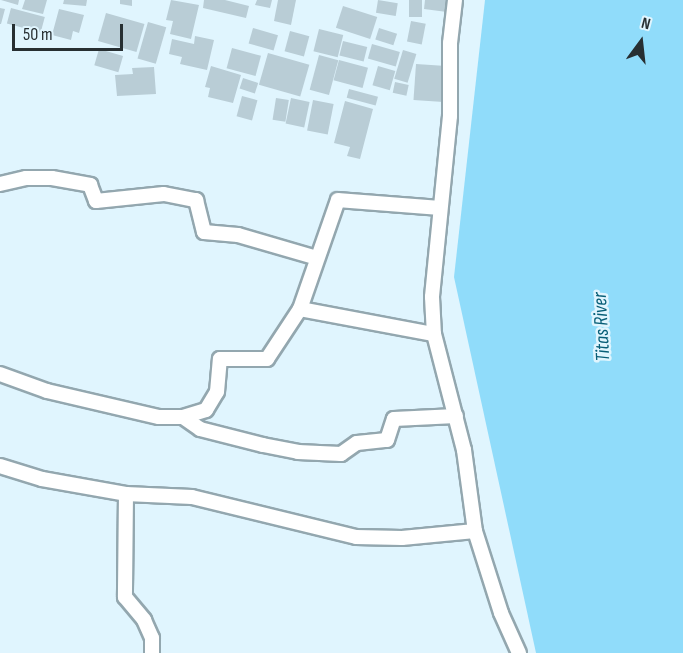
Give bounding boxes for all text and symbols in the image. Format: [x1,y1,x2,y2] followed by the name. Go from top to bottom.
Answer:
[15,12,126,50] scale bar
[611,12,671,72] north arrow
[639,14,652,34] text: N
[23,24,53,45] text: 50 m
[588,292,616,362] water label: Titas River

